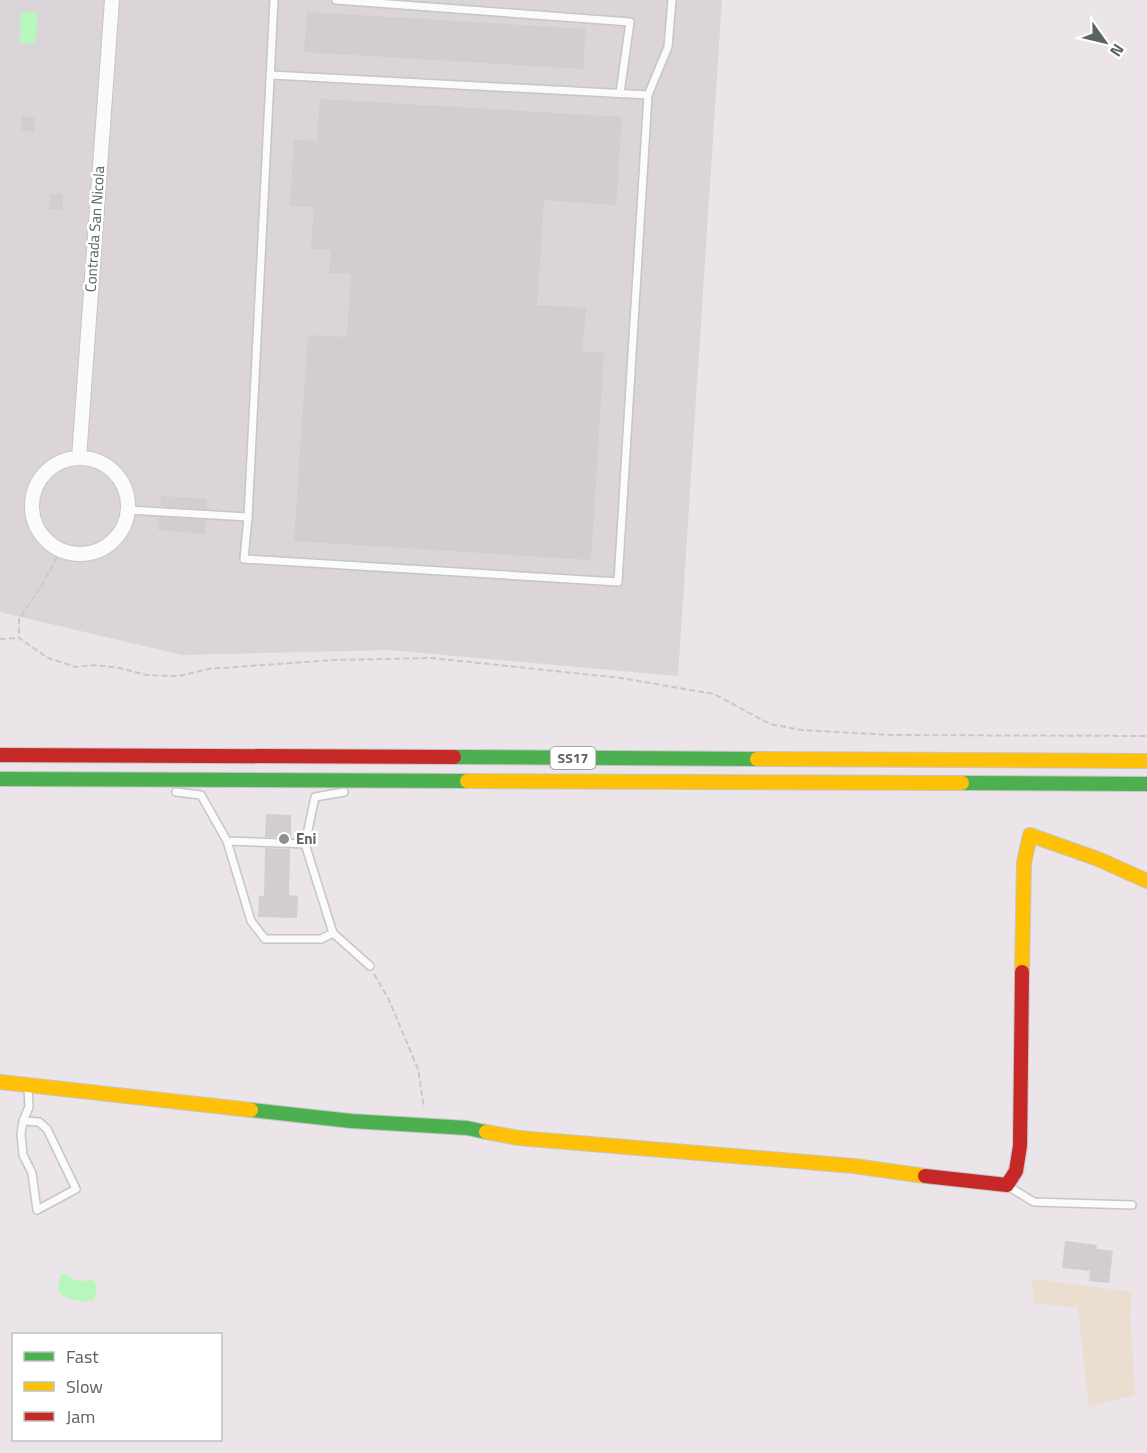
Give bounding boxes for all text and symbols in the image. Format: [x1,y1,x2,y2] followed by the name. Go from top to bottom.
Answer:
[1075,12,1135,72] north arrow
[1104,39,1130,62] text: N
[79,165,110,293] street label: Contrada San Nicola
[550,747,596,769] road number: SS17
[296,827,316,850] place label: Eni
[277,832,291,846] marker: Eni
[12,1333,222,1441] legend
[66,1343,99,1370] text: Fast
[66,1373,103,1400] text: Slow
[66,1403,95,1430] text: Jam

